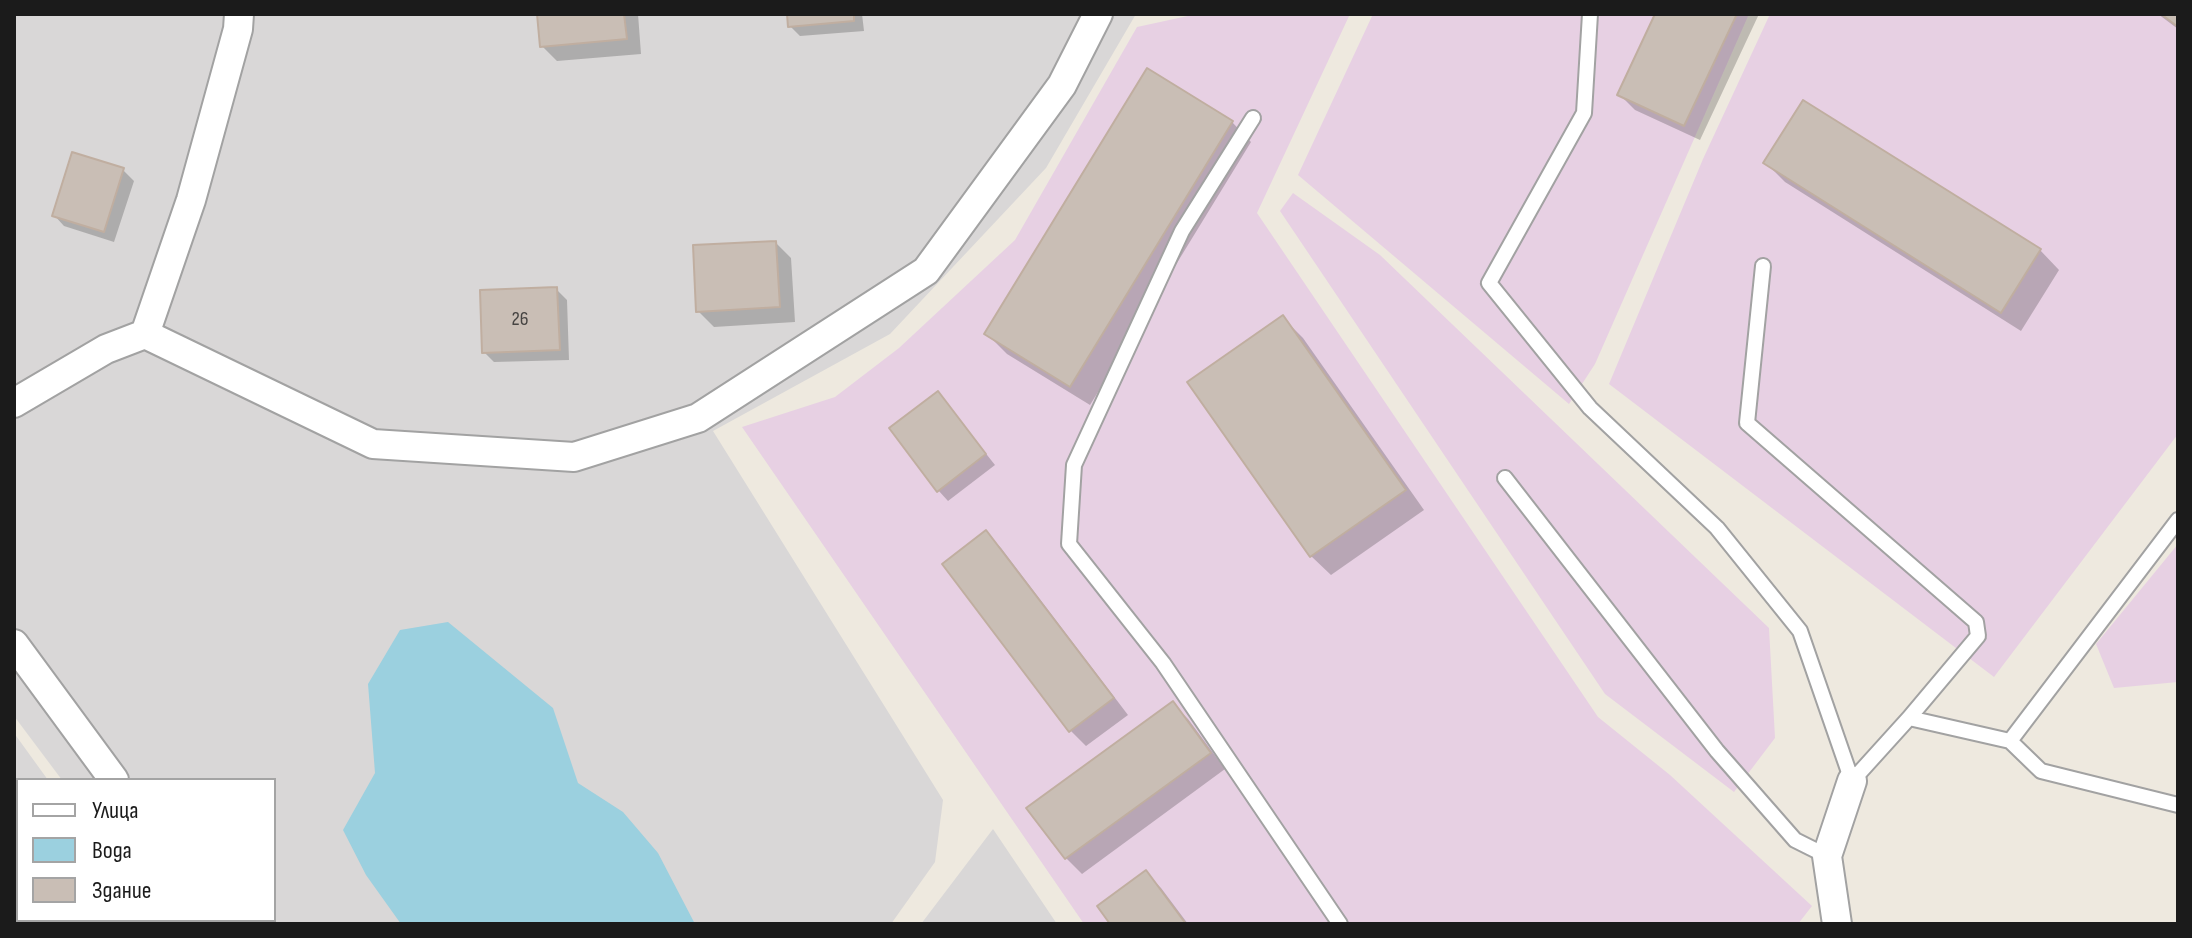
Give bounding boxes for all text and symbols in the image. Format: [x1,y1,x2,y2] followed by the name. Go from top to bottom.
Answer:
[512,308,528,332] house number: 26
[16,778,276,922] legend
[92,796,138,825] text: Улица
[92,836,132,865] text: Вода
[92,876,151,905] text: Здание

